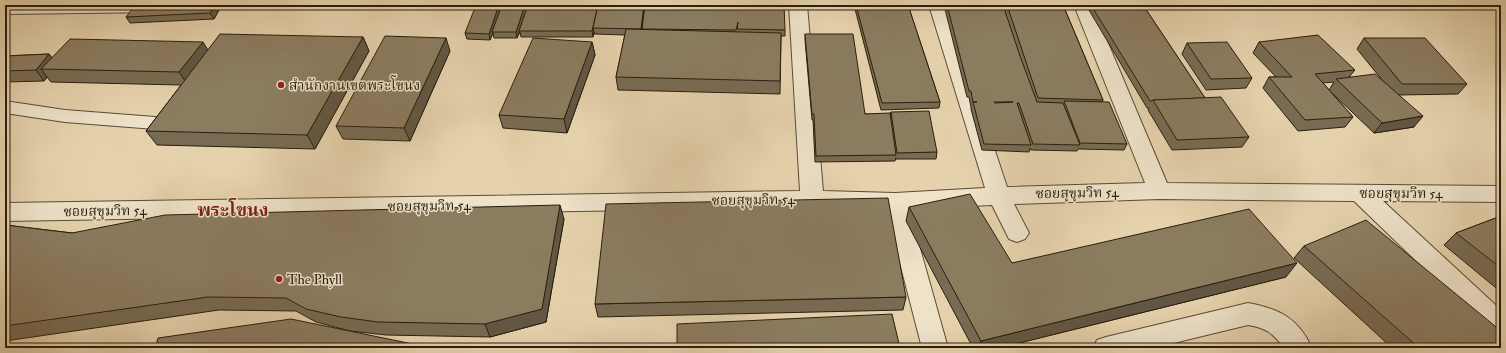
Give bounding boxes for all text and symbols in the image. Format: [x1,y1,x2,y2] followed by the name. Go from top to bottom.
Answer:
[289,75,420,94] place label: สำนักงานเขตพระโขนง
[276,80,286,90] marker: สำนักงานเขตพระโขนง
[1035,184,1120,202] street label: ซอยสุขุมวิท 54
[1359,185,1444,202] street label: ซอยสุขุมวิท 54
[711,191,796,209] street label: ซอยสุขุมวิท 54
[387,197,472,215] street label: ซอยสุขุมวิท 54
[197,198,269,222] district label: พระโขนง
[63,202,148,220] street label: ซอยสุขุมวิท 54
[287,271,343,289] place label: The Phyll
[274,274,284,284] marker: The Phyll

